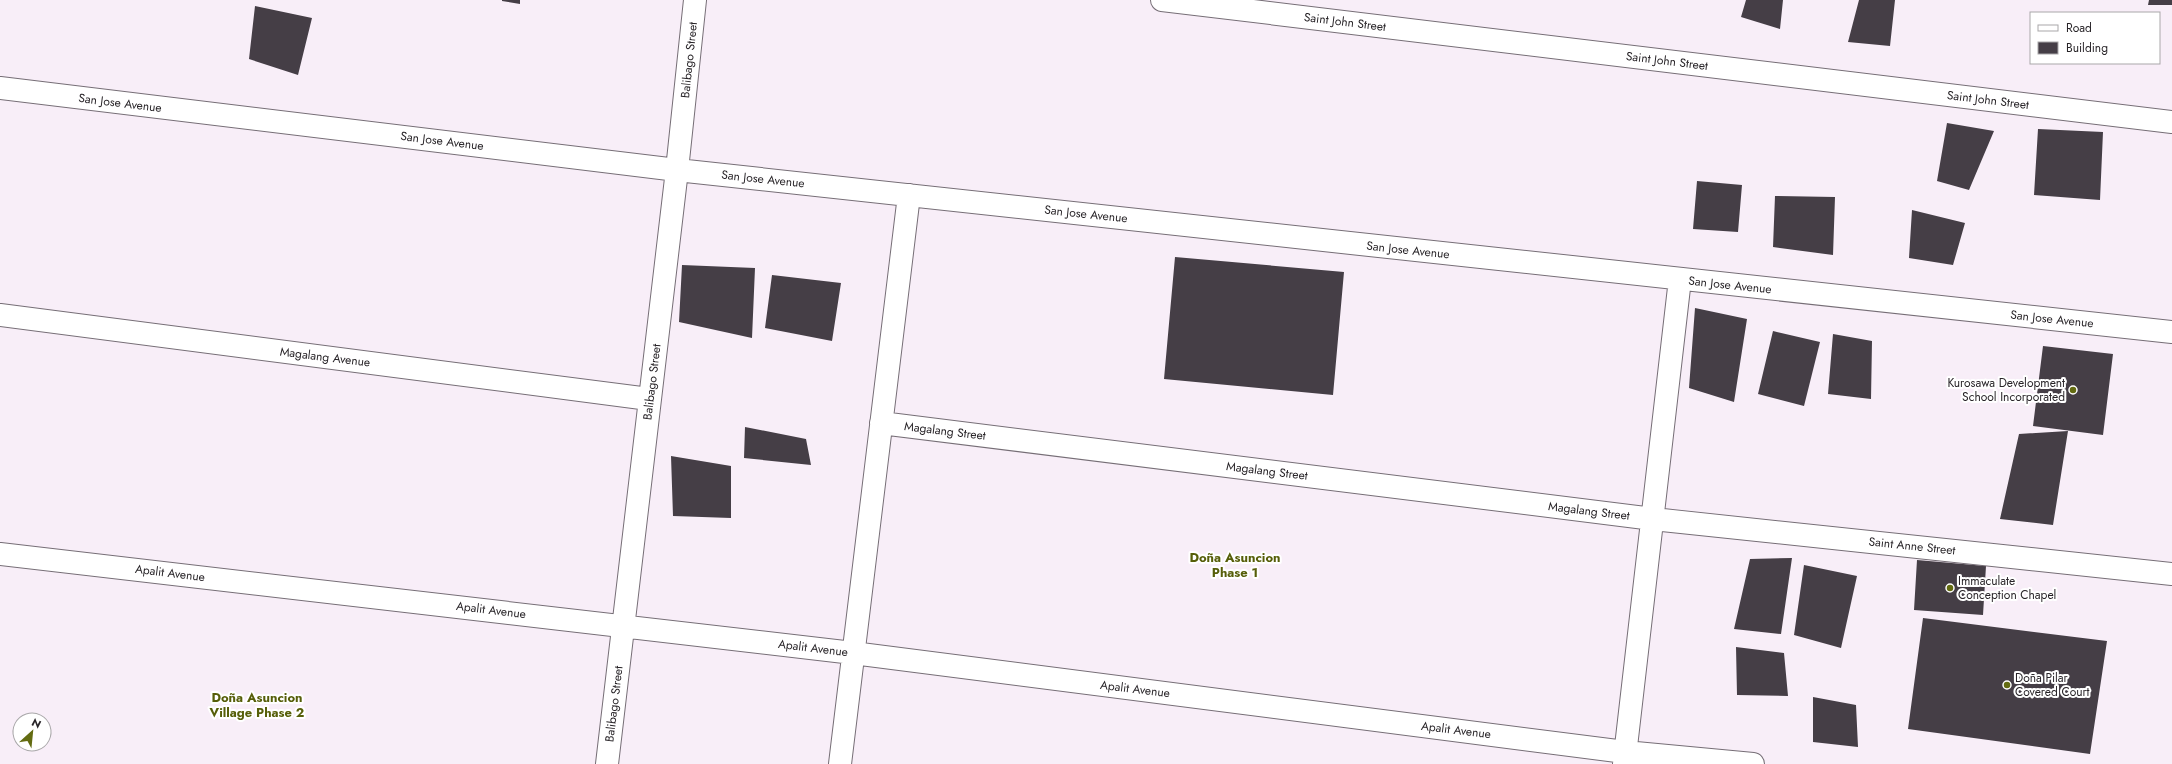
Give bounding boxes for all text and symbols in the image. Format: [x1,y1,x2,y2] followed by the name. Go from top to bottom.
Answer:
[1303,8,1387,36] street label: Saint John Street
[2030,12,2160,64] legend
[2066,19,2092,37] text: Road
[676,21,702,99] street label: Balibago Street
[2066,39,2108,57] text: Building
[1625,47,1709,75] street label: Saint John Street
[1946,86,2030,114] street label: Saint John Street
[77,89,163,117] street label: San Jose Avenue
[399,127,485,155] street label: San Jose Avenue
[720,166,806,192] street label: San Jose Avenue
[1043,201,1129,227] street label: San Jose Avenue
[1365,237,1451,263] street label: San Jose Avenue
[1687,272,1773,298] street label: San Jose Avenue
[2009,306,2095,332] street label: San Jose Avenue
[279,343,371,371] street label: Magalang Avenue
[638,343,666,421] street label: Balibago Street
[1947,374,2065,406] place label: Kurosawa Development School Incorporated
[2068,385,2078,395] marker: Kurosawa Development School Incorporated
[903,417,987,445] street label: Magalang Street
[1225,457,1309,485] street label: Magalang Street
[1547,497,1631,525] street label: Magalang Street
[1868,532,1956,560] street label: Saint Anne Street
[1189,548,1281,582] district label: Doña Asuncion Phase 1
[134,560,206,586] street label: Apalit Avenue
[1958,572,2056,604] place label: Immaculate Conception Chapel
[1945,583,1955,593] marker: Immaculate Conception Chapel
[455,597,527,623] street label: Apalit Avenue
[777,635,849,661] street label: Apalit Avenue
[600,665,628,743] street label: Balibago Street
[2015,669,2090,701] place label: Doña Pilar Covered Court
[1099,676,1171,702] street label: Apalit Avenue
[2002,680,2012,690] marker: Doña Pilar Covered Court
[209,688,304,722] district label: Doña Asuncion Village Phase 2
[12,712,52,752] north arrow
[29,714,44,732] text: N
[1420,717,1492,743] street label: Apalit Avenue

